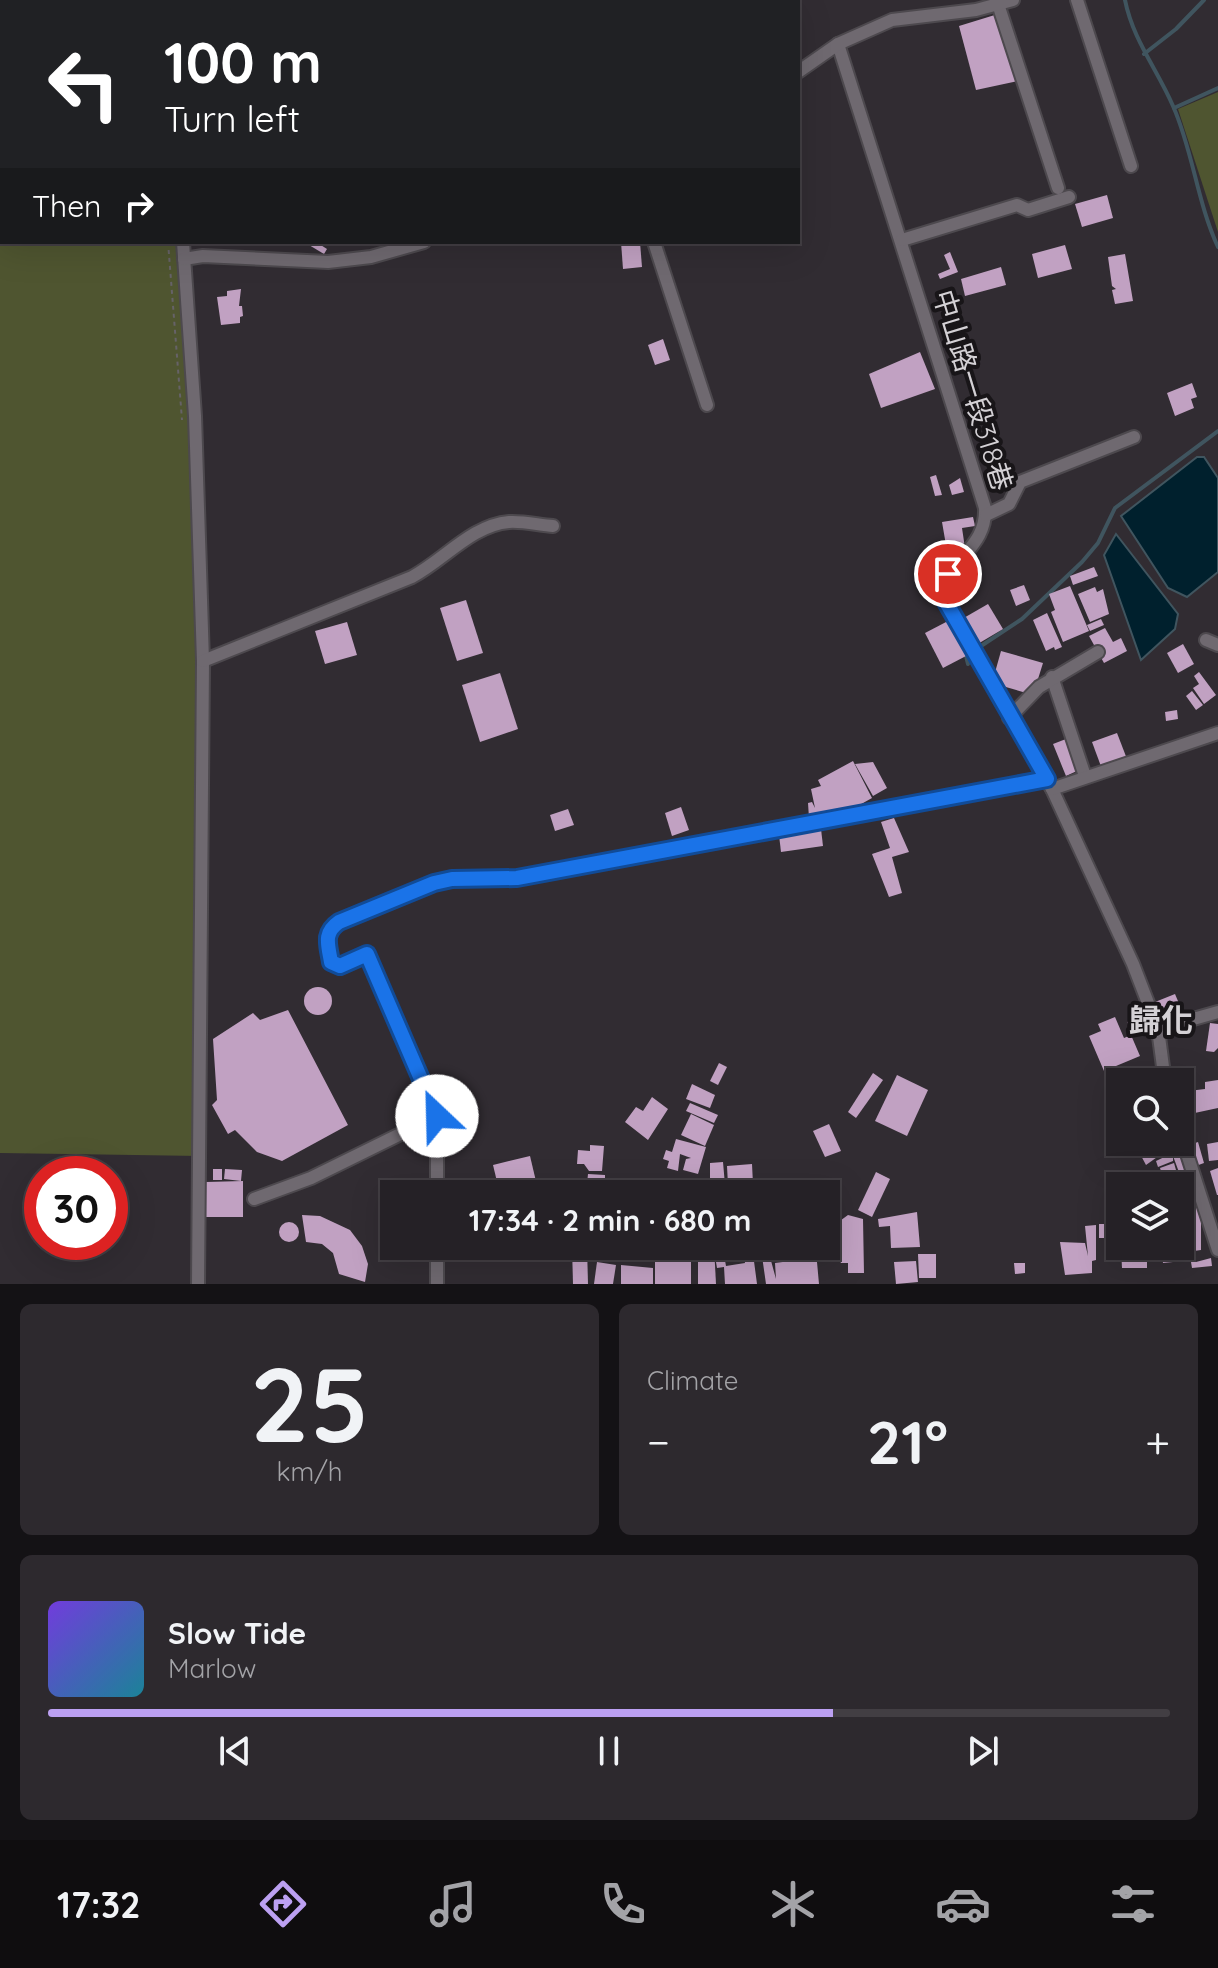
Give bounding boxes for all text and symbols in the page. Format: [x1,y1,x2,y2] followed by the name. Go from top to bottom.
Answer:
[164,27,322,97] text: 100 m
[32,32,136,136] icon: left
[164,96,300,141] text: Turn left
[117,184,161,228] icon: right
[32,187,101,225] text: Then
[926,285,1021,495] street label: 中山路一段318巷
[914,540,982,608] pin
[926,552,970,596] icon: arrive
[1129,1000,1193,1040] district label: 歸化
[1106,1068,1194,1260] map controls
[1106,1068,1194,1156] button: search
[395,1074,479,1158] position arrow
[24,1156,128,1260] speed limit sign: 30
[1106,1172,1194,1260] button: layers
[469,1201,751,1239] text: 17:34 · 2 min · 680 m
[250,1338,369,1468] text: 25
[647,1364,738,1397] text: Climate
[867,1404,948,1479] text: 21°
[647,1414,670,1469] text: −
[1145,1414,1170,1469] text: +
[277,1455,342,1488] text: km/h
[168,1614,306,1652] text: Slow Tide
[168,1652,256,1685] text: Marlow
[213,1729,257,1773] icon: previous
[587,1729,631,1773] icon: pause
[961,1729,1005,1773] icon: next
[255,1876,311,1932] icon: directions
[425,1876,481,1932] icon: music
[595,1876,651,1932] icon: phone
[765,1876,821,1932] icon: climate
[935,1876,991,1932] icon: car
[1105,1876,1161,1932] icon: filters
[57,1882,140,1927] text: 17:32

